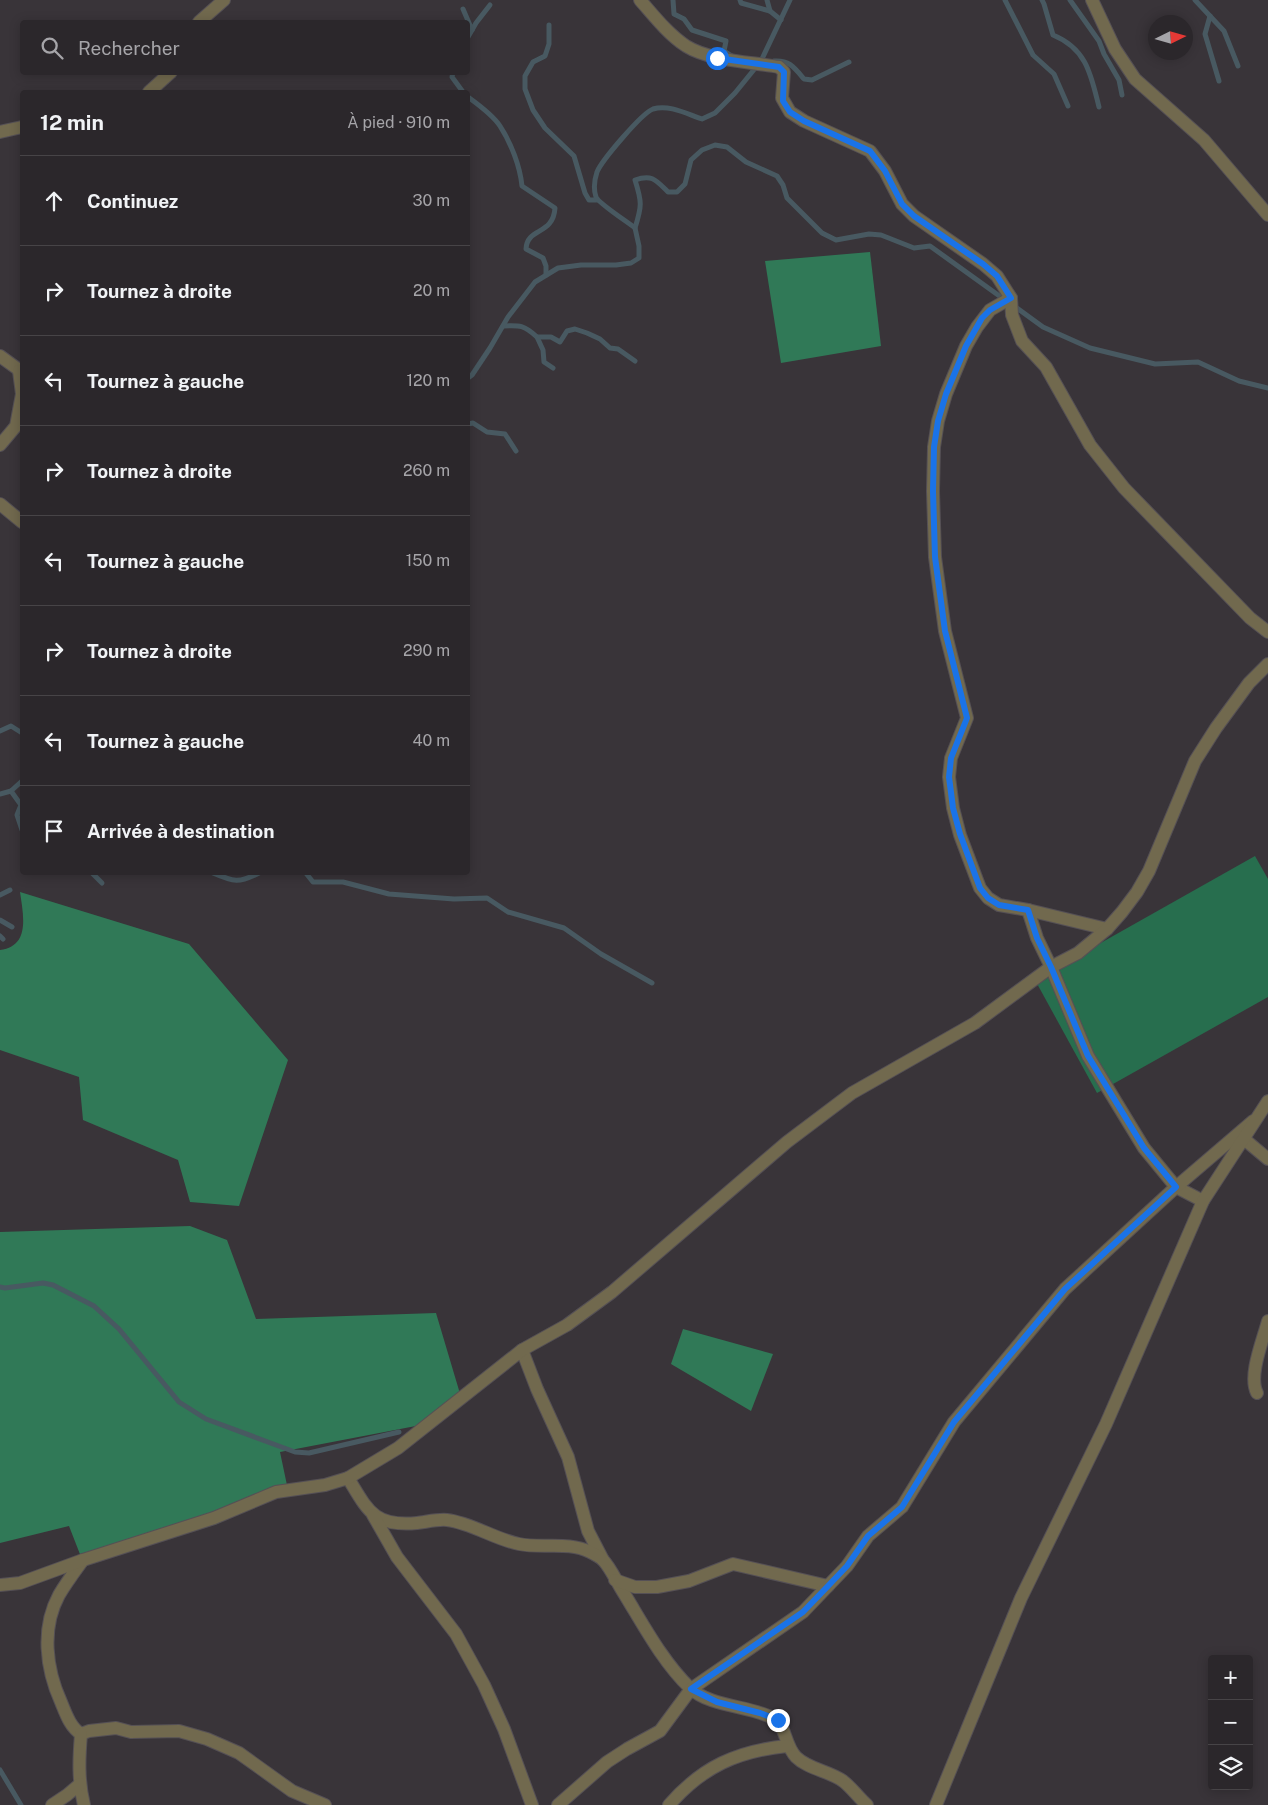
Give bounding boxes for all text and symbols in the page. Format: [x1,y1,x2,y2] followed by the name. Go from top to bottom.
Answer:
[1148,15,1193,60] north arrow
[20,20,470,75] search box
[38,34,66,62] icon: search
[78,37,180,59] text: Rechercher
[706,47,729,70] route start
[40,110,104,135] text: 12 min
[347,113,450,132] text: À pied · 910 m
[40,187,68,215] icon: ahead
[87,190,178,212] text: Continuez
[413,191,450,210] text: 30 m
[40,277,68,305] icon: right
[87,280,232,302] text: Tournez à droite
[413,281,450,300] text: 20 m
[40,367,68,395] icon: left
[87,370,244,392] text: Tournez à gauche
[406,371,450,390] text: 120 m
[40,457,68,485] icon: right
[87,460,232,482] text: Tournez à droite
[403,461,450,480] text: 260 m
[40,547,68,575] icon: left
[87,550,244,572] text: Tournez à gauche
[406,551,450,570] text: 150 m
[40,637,68,665] icon: right
[87,640,232,662] text: Tournez à droite
[403,641,450,660] text: 290 m
[40,727,68,755] icon: left
[87,730,244,752] text: Tournez à gauche
[412,731,450,750] text: 40 m
[40,817,68,845] icon: arrive
[87,820,275,842] text: Arrivée à destination
[1208,1655,1253,1790] map controls
[1208,1655,1253,1700] button: +
[1208,1700,1253,1745] button: −
[767,1709,790,1732] route end
[1208,1745,1253,1790] button: layers

